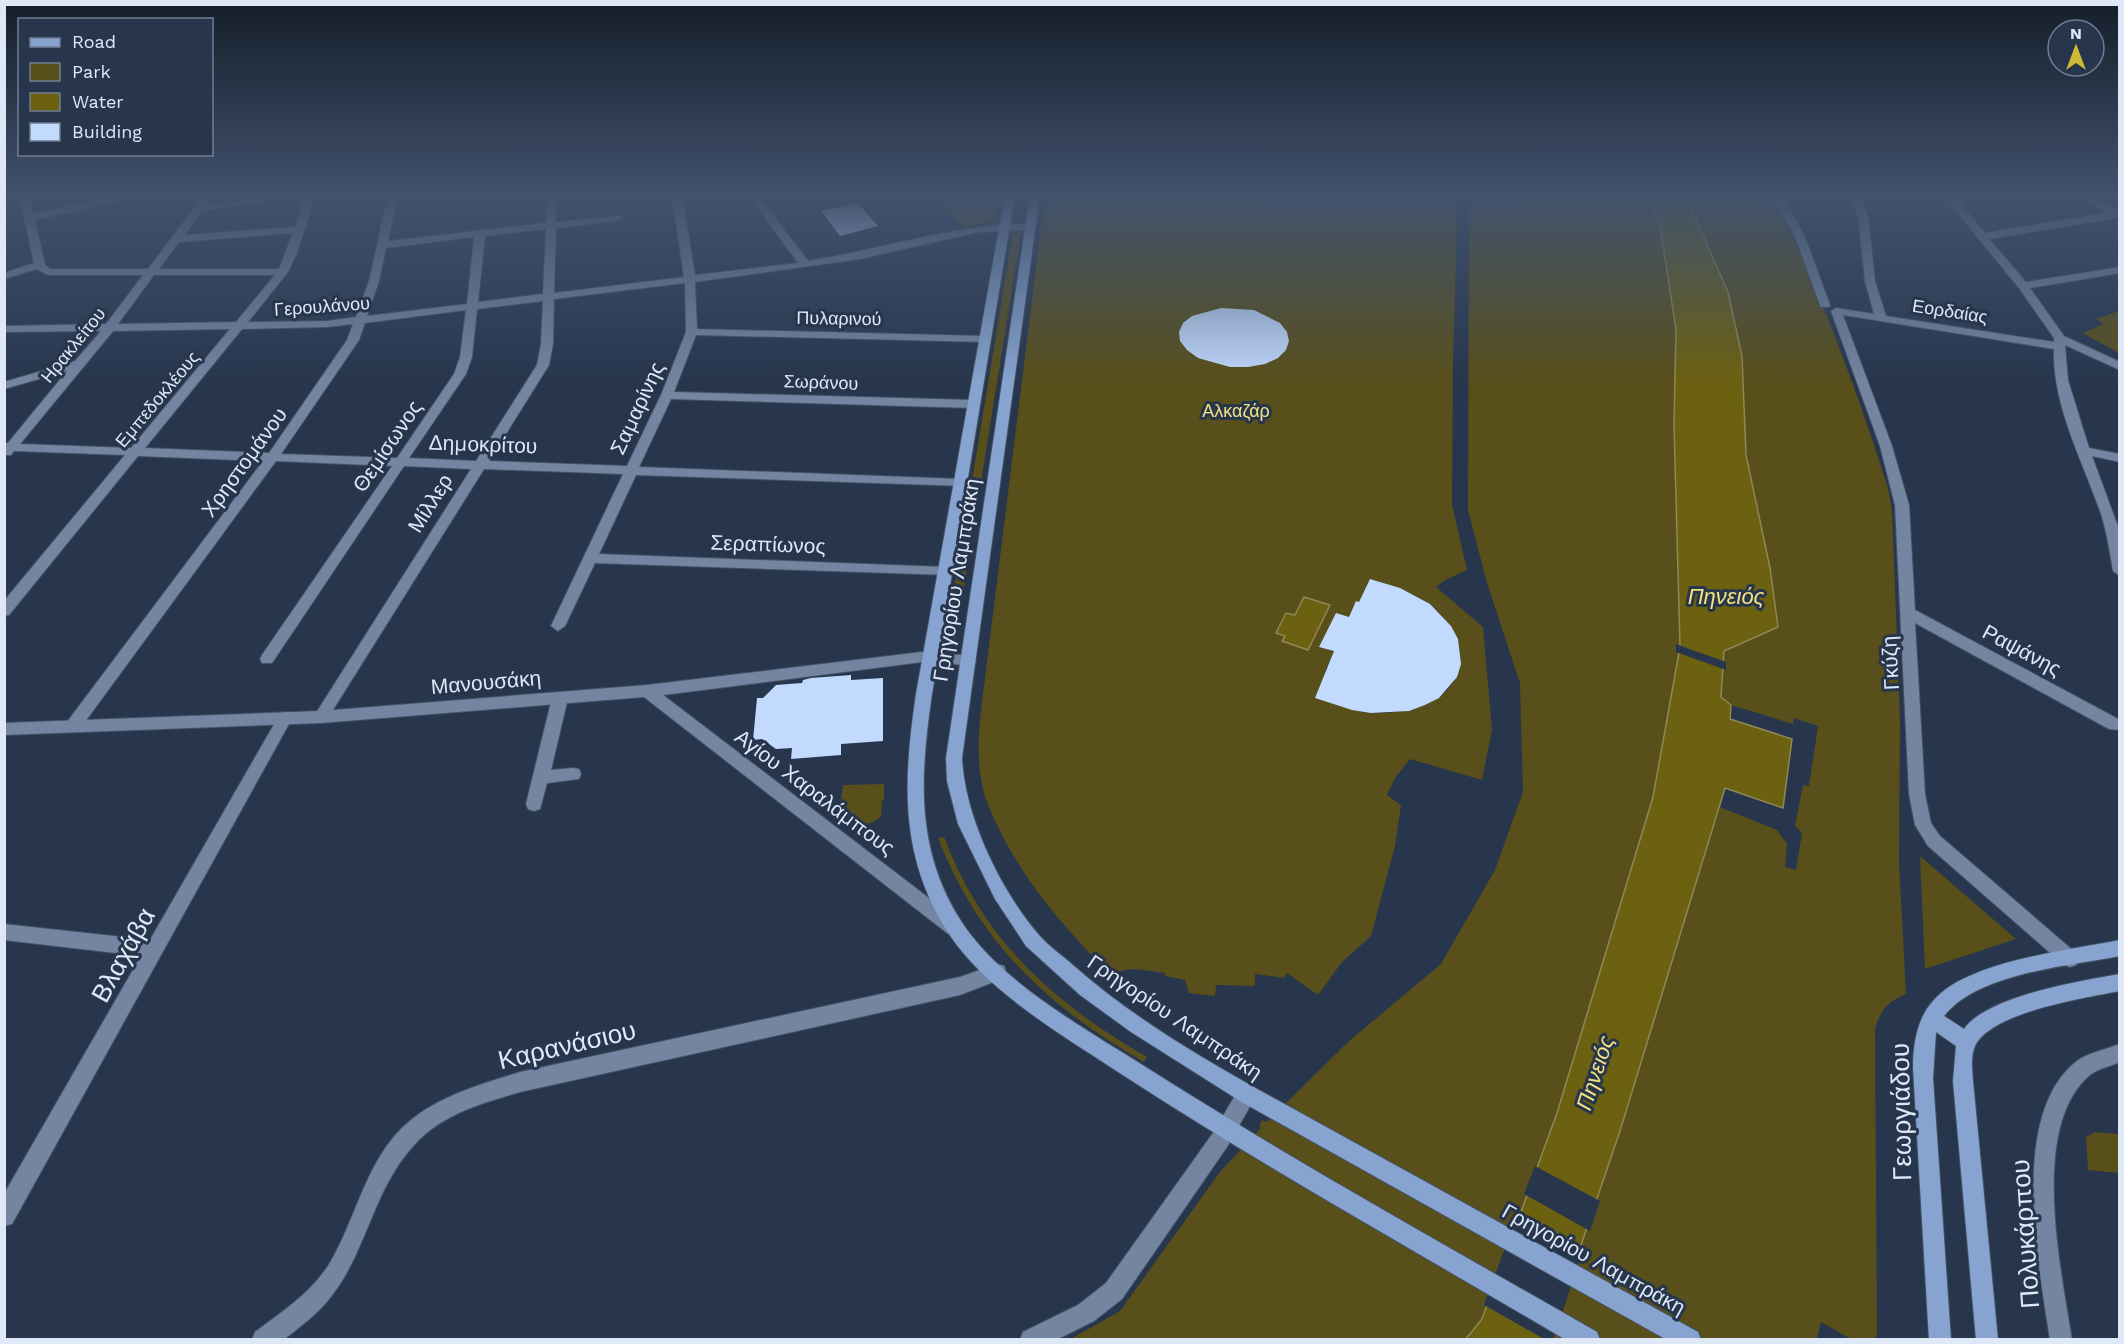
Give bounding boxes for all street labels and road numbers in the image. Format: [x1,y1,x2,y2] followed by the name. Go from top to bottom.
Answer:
[273,292,371,320] street label: Γερουλάνου
[1911,295,1989,327] street label: Εορδαίας
[36,303,110,387] street label: Ηρακλείτου
[796,307,882,329] street label: Πυλαρινού
[111,346,204,451] street label: Εμπεδοκλέους
[605,358,669,458] street label: Σαμαρίνης
[783,370,859,394] street label: Σωράνου
[347,395,427,497] street label: Θεμίσωνος
[196,402,292,522] street label: Χρηστομάνου
[428,430,538,458] street label: Δημοκρίτου
[402,469,458,537] street label: Μίλλερ
[928,477,984,683] street label: Γρηγορίου Λαμπράκη
[710,529,826,559] street label: Σεραπίωνος
[1978,619,2066,681] street label: Ραψάνης
[1876,635,1904,691] street label: Γκύζη
[430,665,542,699] street label: Μανουσάκη
[730,724,900,860] street label: Αγίου Χαραλάμπους
[85,903,161,1007] street label: Βλαχάβα
[1083,949,1267,1085] street label: Γρηγορίου Λαμπράκη
[495,1015,639,1075] street label: Καρανάσιου
[1885,1043,1917,1181] street label: Γεωργιάδου
[2005,1158,2045,1310] street label: Πολυκάρπου
[1498,1198,1690,1320] street label: Γρηγορίου Λαμπράκη

